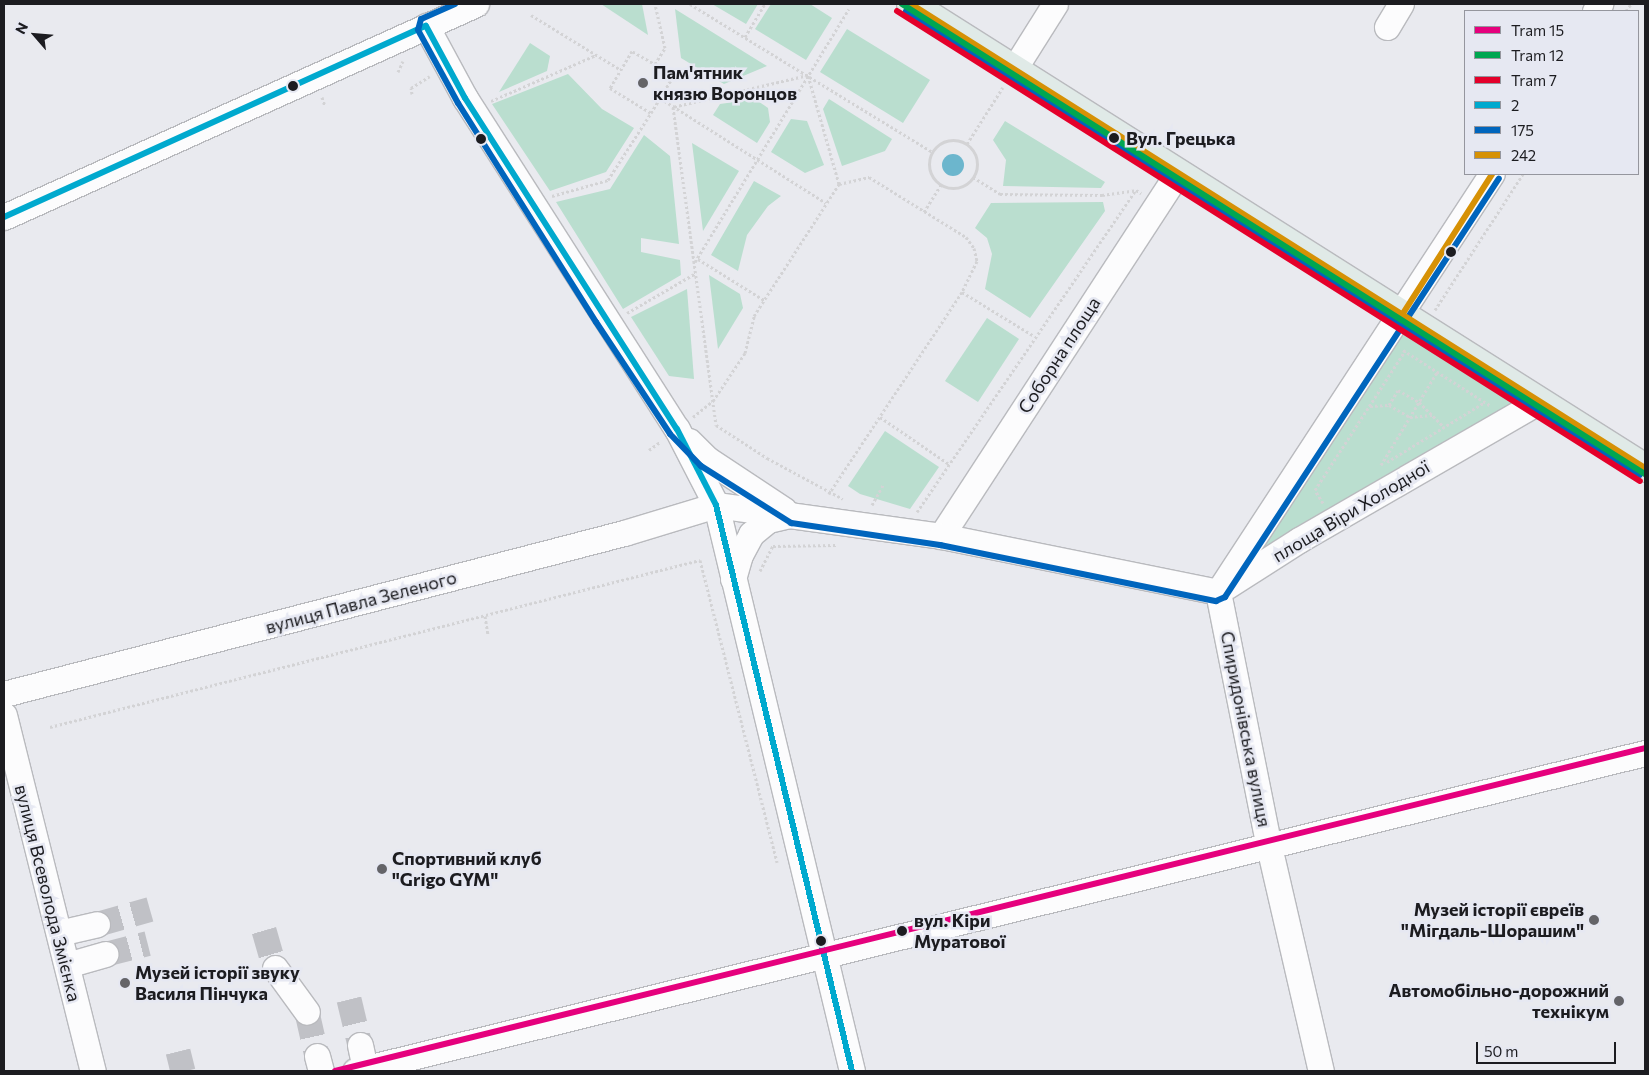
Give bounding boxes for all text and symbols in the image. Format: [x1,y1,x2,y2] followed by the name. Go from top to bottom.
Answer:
[10,10,60,60] north arrow
[1464,10,1639,175] legend
[11,19,31,36] text: N
[1511,21,1564,39] text: Tram 15
[1511,46,1564,64] text: Tram 12
[653,62,797,104] place label: Пам'ятник князю Воронцов
[1511,71,1557,89] text: Tram 7
[637,77,649,89] marker: Пам'ятник князю Воронцов
[288,81,298,91] unlabelled marker
[1511,96,1519,114] text: 2
[1511,121,1534,139] text: 175
[1126,127,1235,149] place label: Вул. Грецька
[1105,129,1123,147] marker: Вул. Грецька
[476,134,486,144] unlabelled marker
[1511,146,1536,164] text: 242
[1446,247,1456,257] unlabelled marker
[1013,293,1105,417] street label: Соборна площа
[1269,456,1433,566] street label: площа Віри Холодної
[263,566,459,638] street label: вулиця Павла Зеленого
[1216,629,1276,829] street label: Спиридонівська вулиця
[11,782,85,1004] street label: вулиця Всеволода Змієнка
[392,848,542,891] place label: Спортивний клуб "Grigo GYM"
[376,863,388,875] marker: Спортивний клуб "Grigo GYM"
[1401,899,1584,942] place label: Музей історії євреїв "Мігдаль-Шорашим"
[914,910,1006,952] place label: вул. Кіри Муратової
[1588,914,1600,926] marker: Музей історії євреїв "Мігдаль-Шорашим"
[893,922,911,940] marker: вул. Кіри Муратової
[816,936,826,946] unlabelled marker
[135,962,300,1004] place label: Музей історії звуку Василя Пінчука
[119,977,131,989] marker: Музей історії звуку Василя Пінчука
[1389,980,1609,1022] place label: Автомобільно-дорожний технікум
[1613,995,1625,1007] marker: Автомобільно-дорожний технікум
[1479,1032,1619,1064] scale bar
[1484,1042,1518,1060] text: 50 m

